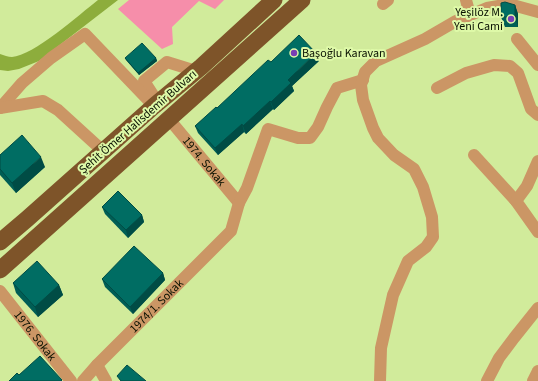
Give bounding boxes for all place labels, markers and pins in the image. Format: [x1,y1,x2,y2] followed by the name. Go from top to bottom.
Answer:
[453,4,503,35] place label: Yeşilöz M. Yeni Cami
[506,14,516,24] marker: Yeşilöz M. Yeni Cami
[302,45,386,62] place label: Başoğlu Karavan
[289,48,299,58] marker: Başoğlu Karavan

